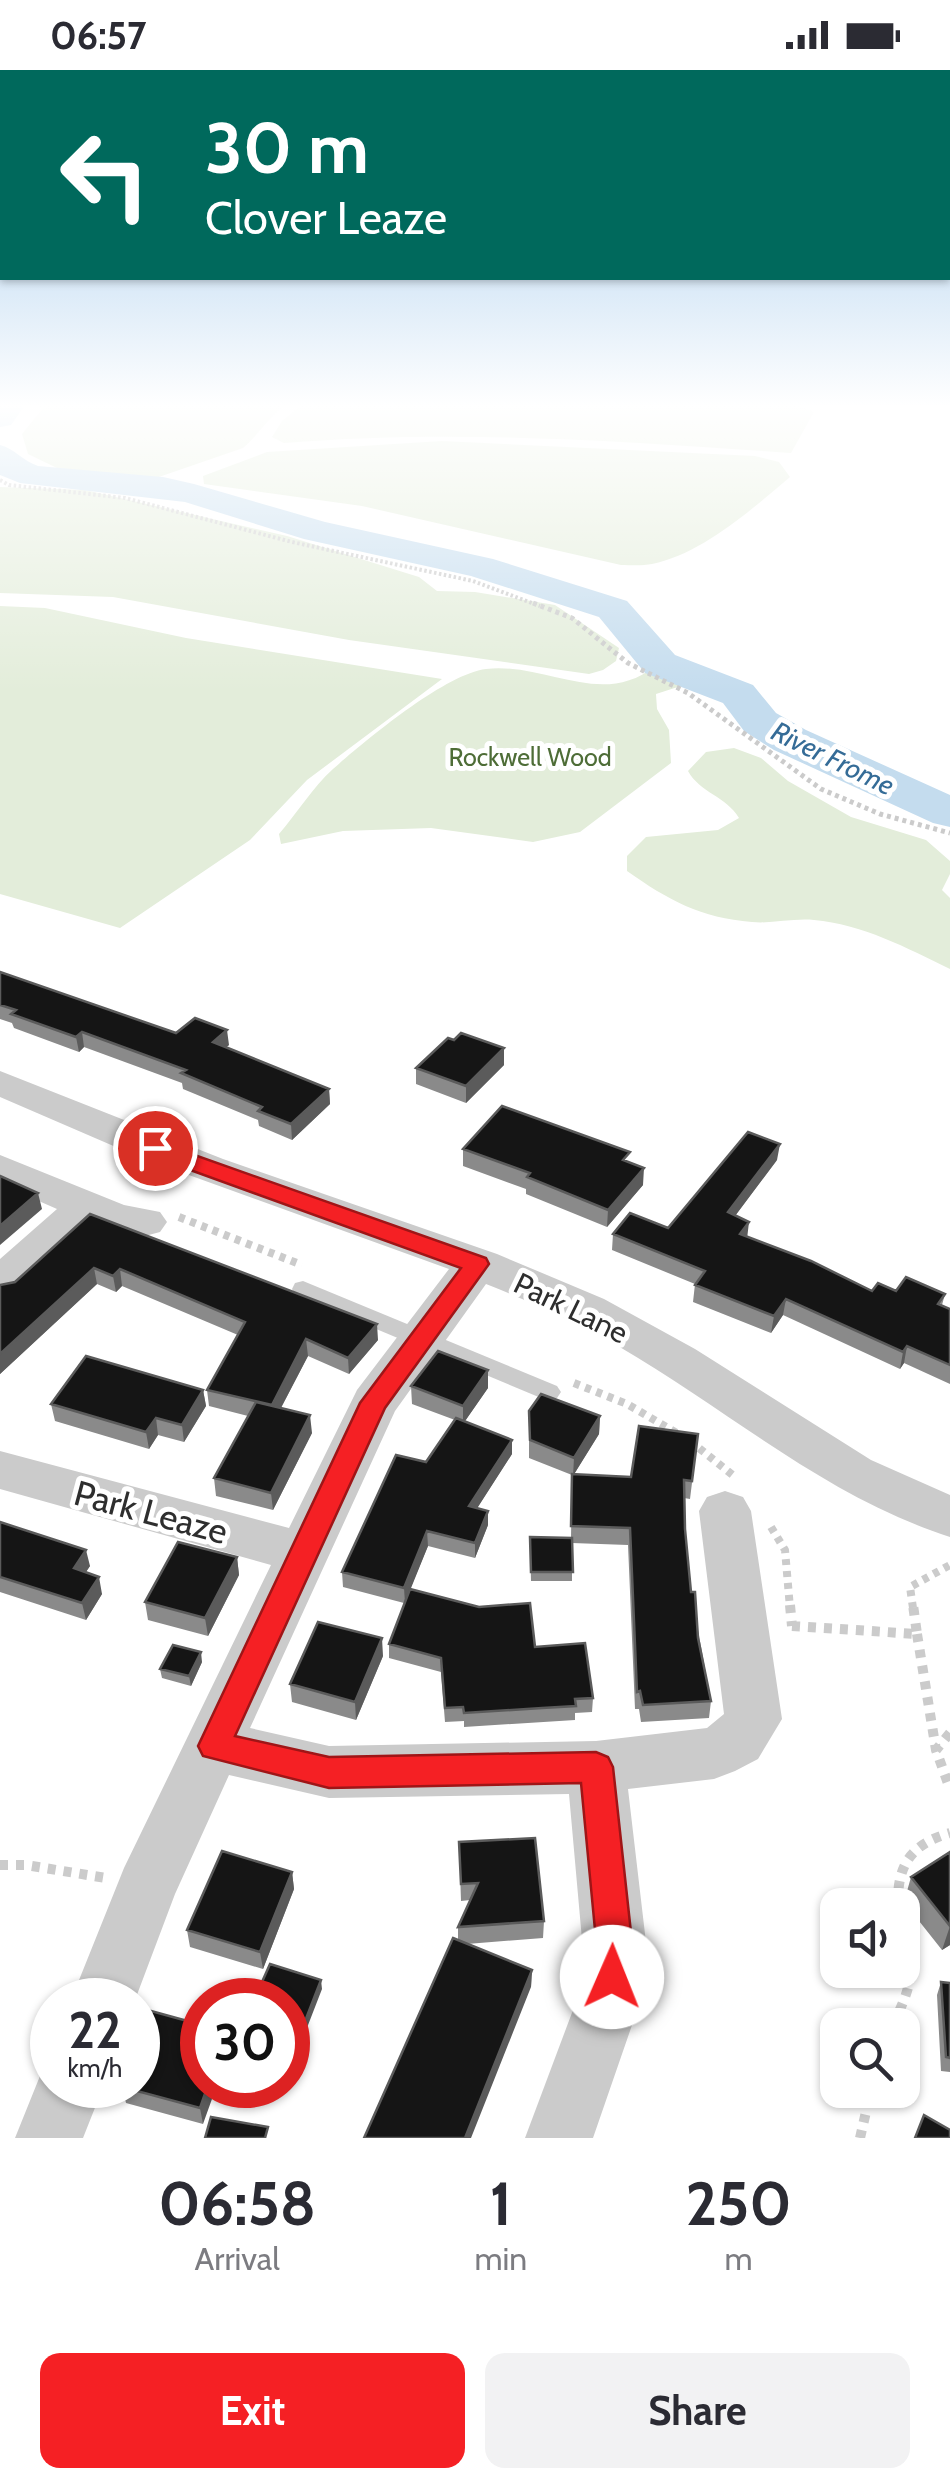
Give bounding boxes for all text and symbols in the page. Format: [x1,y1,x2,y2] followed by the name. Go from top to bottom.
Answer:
[50,12,146,59] text: 06:57
[205,105,369,191] text: 30 m
[40,110,170,240] icon: left
[205,191,447,245] text: Clover Leaze
[766,714,900,802] water label: River Frome
[448,742,612,772] park label: Rockwell Wood
[113,1106,198,1191] pin
[128,1121,183,1176] icon: arrive
[508,1265,634,1351] street label: Park Lane
[70,1471,232,1553] street label: Park Leaze
[820,1888,920,2108] map controls
[820,1888,920,1988] button: sound
[560,1925,664,2029] position arrow
[180,1978,310,2108] speed limit sign: 30
[69,2000,121,2061] text: 22
[820,2008,920,2108] button: search
[68,2053,122,2083] text: km/h
[158,2167,316,2240] text: 06:58
[490,2167,512,2240] text: 1
[685,2167,792,2240] text: 250
[195,2239,280,2278] text: Arrival
[474,2239,527,2278] text: min
[725,2239,753,2278] text: m
[40,2353,465,2468] button: Exit
[485,2353,910,2468] button: Share

